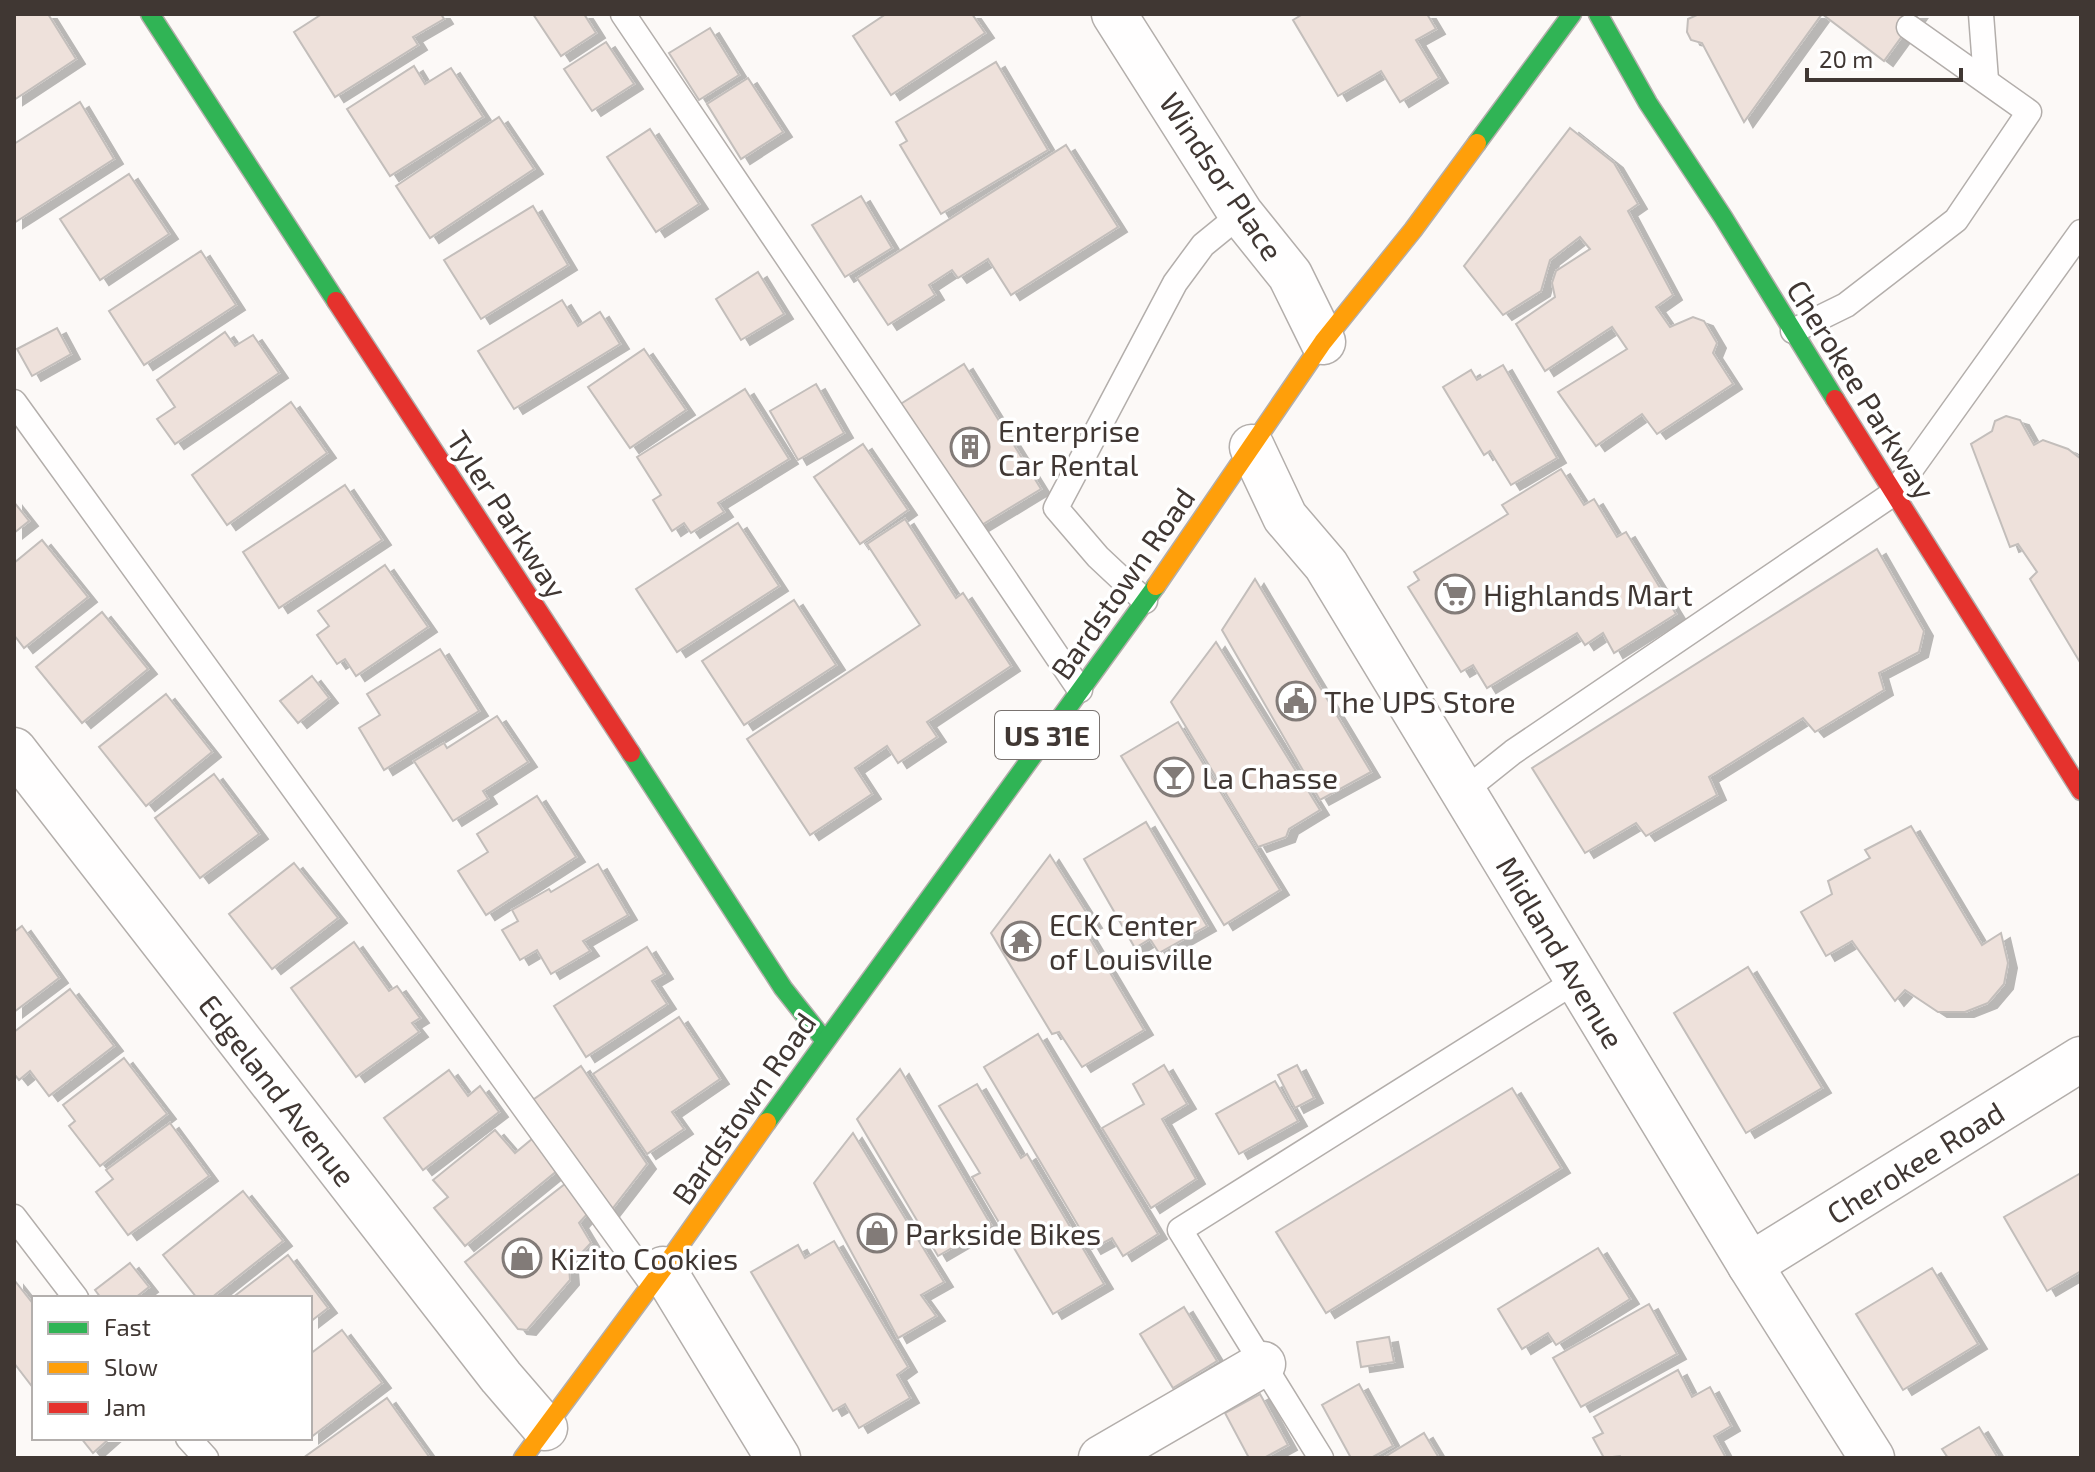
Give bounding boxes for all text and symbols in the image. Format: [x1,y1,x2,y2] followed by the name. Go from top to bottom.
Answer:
[1807,32,1961,82] scale bar
[1819,44,1873,73] text: 20 m
[1153,85,1291,267] street label: Windsor Place
[1780,273,1944,505] street label: Cherokee Parkway
[998,412,1140,482] place label: Enterprise Car Rental
[440,423,576,605] street label: Tyler Parkway
[949,426,991,468] building icon: Enterprise Car Rental
[1043,480,1201,686] street label: Bardstown Road
[1434,573,1476,615] supermarket icon: Highlands Mart
[1483,576,1693,612] place label: Highlands Mart
[1275,680,1317,722] public building icon: The UPS Store
[1324,683,1516,719] place label: The UPS Store
[995,711,1099,759] road number: US 31E
[1153,756,1195,798] bar icon: La Chasse
[1202,759,1338,795] place label: La Chasse
[1490,850,1632,1054] street label: Midland Avenue
[1049,906,1213,976] place label: ECK Center of Louisville
[1000,920,1042,962] temple icon: ECK Center of Louisville
[192,987,364,1193] street label: Edgeland Avenue
[664,1005,822,1211] street label: Bardstown Road
[1820,1093,2010,1231] street label: Cherokee Road
[856,1212,898,1254] shop icon: Parkside Bikes
[905,1215,1101,1251] place label: Parkside Bikes
[501,1237,543,1279] shop icon: Kizito Cookies
[550,1240,738,1276] place label: Kizito Cookies
[32,1296,312,1440] legend
[104,1312,151,1341] text: Fast
[104,1352,158,1381] text: Slow
[104,1392,146,1421] text: Jam

